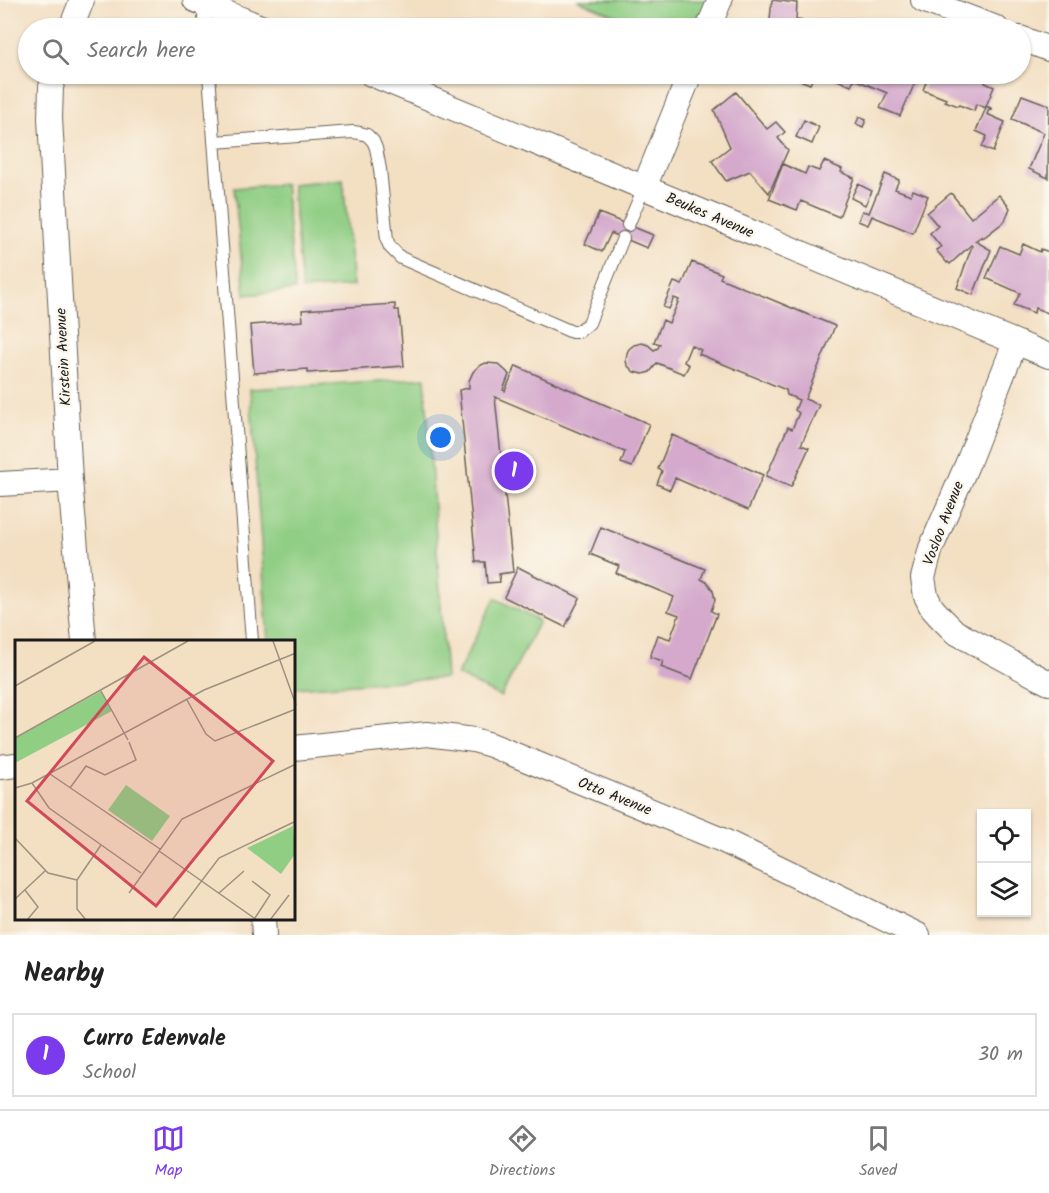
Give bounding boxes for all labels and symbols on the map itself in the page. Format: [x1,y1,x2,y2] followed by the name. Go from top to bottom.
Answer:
[662,187,758,245] street label: Beukes Avenue
[49,307,79,407] street label: Kirstein Avenue
[426,423,455,452] your location
[494,448,534,494] pin: 1
[917,477,971,569] street label: Vosloo Avenue
[15,640,296,920] inset map
[574,771,655,823] street label: Otto Avenue

